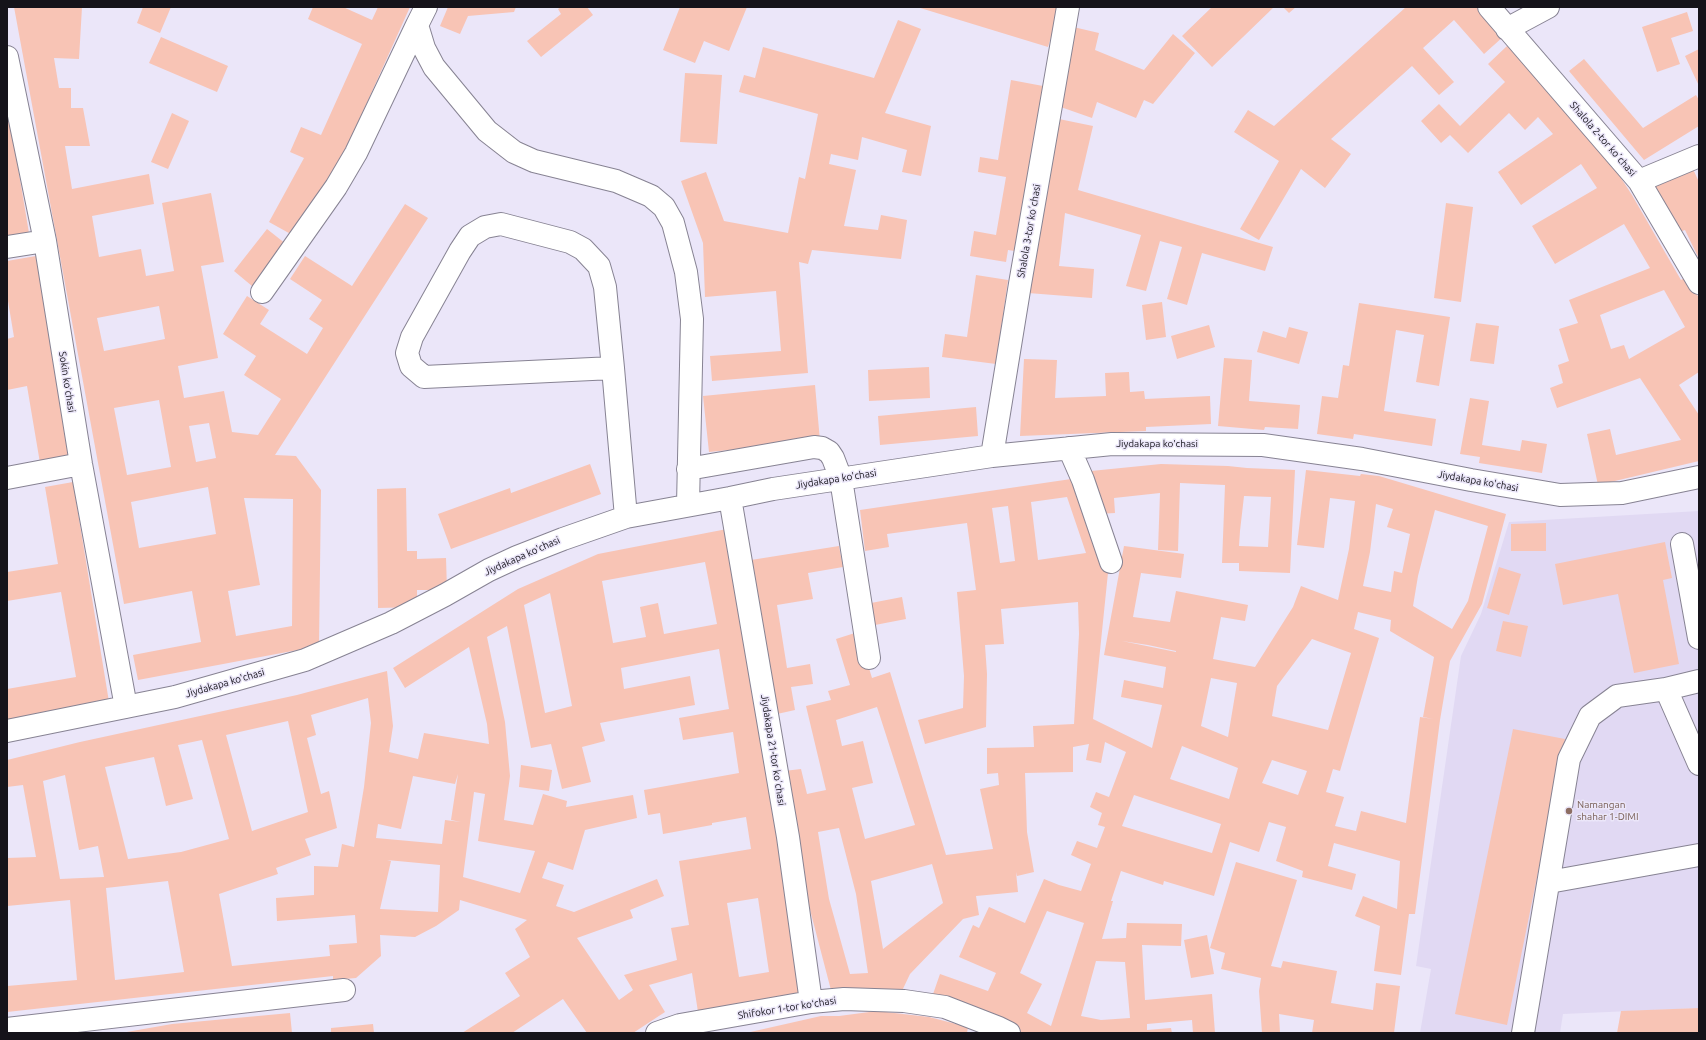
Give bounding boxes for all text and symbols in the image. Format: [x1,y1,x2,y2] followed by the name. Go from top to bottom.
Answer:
[1567,99,1639,179] street label: Shalola 2-tor koʼchasi
[1015,183,1043,279] street label: Shalola 3-tor koʼchasi
[56,351,78,413] street label: Sokin koʻchasi
[1116,438,1198,450] street label: Jiydakapa ko'chasi
[795,467,877,491] street label: Jiydakapa ko'chasi
[1437,468,1519,494] street label: Jiydakapa ko'chasi
[482,534,562,578] street label: Jiydakapa ko'chasi
[184,666,266,700] street label: Jiydakapa ko'chasi
[758,694,788,806] street label: Jiydakapa 21-tor koʼchasi
[1577,799,1639,822] place label: Namangan shahar 1-DIMI
[1564,806,1574,816] marker: Namangan shahar 1-DIMI
[737,994,837,1022] street label: Shifokor 1-tor koʻchasi

